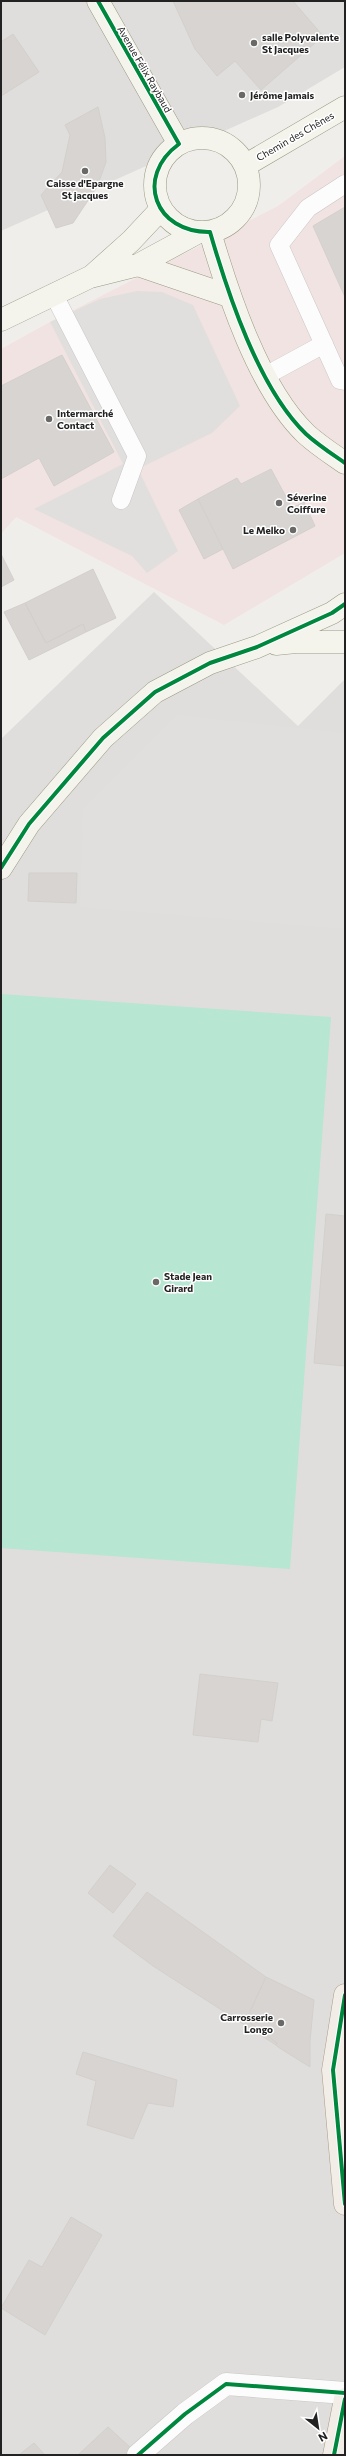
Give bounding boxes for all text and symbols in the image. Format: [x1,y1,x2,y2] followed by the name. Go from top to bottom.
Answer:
[115,24,175,115] street label: Avenue Félix Raybaud
[262,31,339,55] place label: salle Polyvalente St Jacques
[249,38,259,48] marker: salle Polyvalente St Jacques
[250,89,315,101] place label: Jérôme Jamais
[237,90,247,100] marker: Jérôme Jamais
[254,109,336,163] street label: Chemin des Chênes
[80,166,90,176] marker: Caisse d'Epargne St jacques
[46,177,124,201] place label: Caisse d'Epargne St jacques
[57,407,113,431] place label: Intermarché Contact
[44,414,54,424] marker: Intermarché Contact
[287,491,327,515] place label: Séverine Coiffure
[274,498,284,508] marker: Séverine Coiffure
[243,524,285,536] place label: Le Melko
[288,525,298,535] marker: Le Melko
[164,1270,212,1294] place label: Stade Jean Girard
[151,1277,161,1287] marker: Stade Jean Girard
[220,2011,273,2035] place label: Carrosserie Longo
[276,2018,286,2028] marker: Carrosserie Longo
[298,2408,338,2448] north arrow
[316,2429,330,2445] text: N

